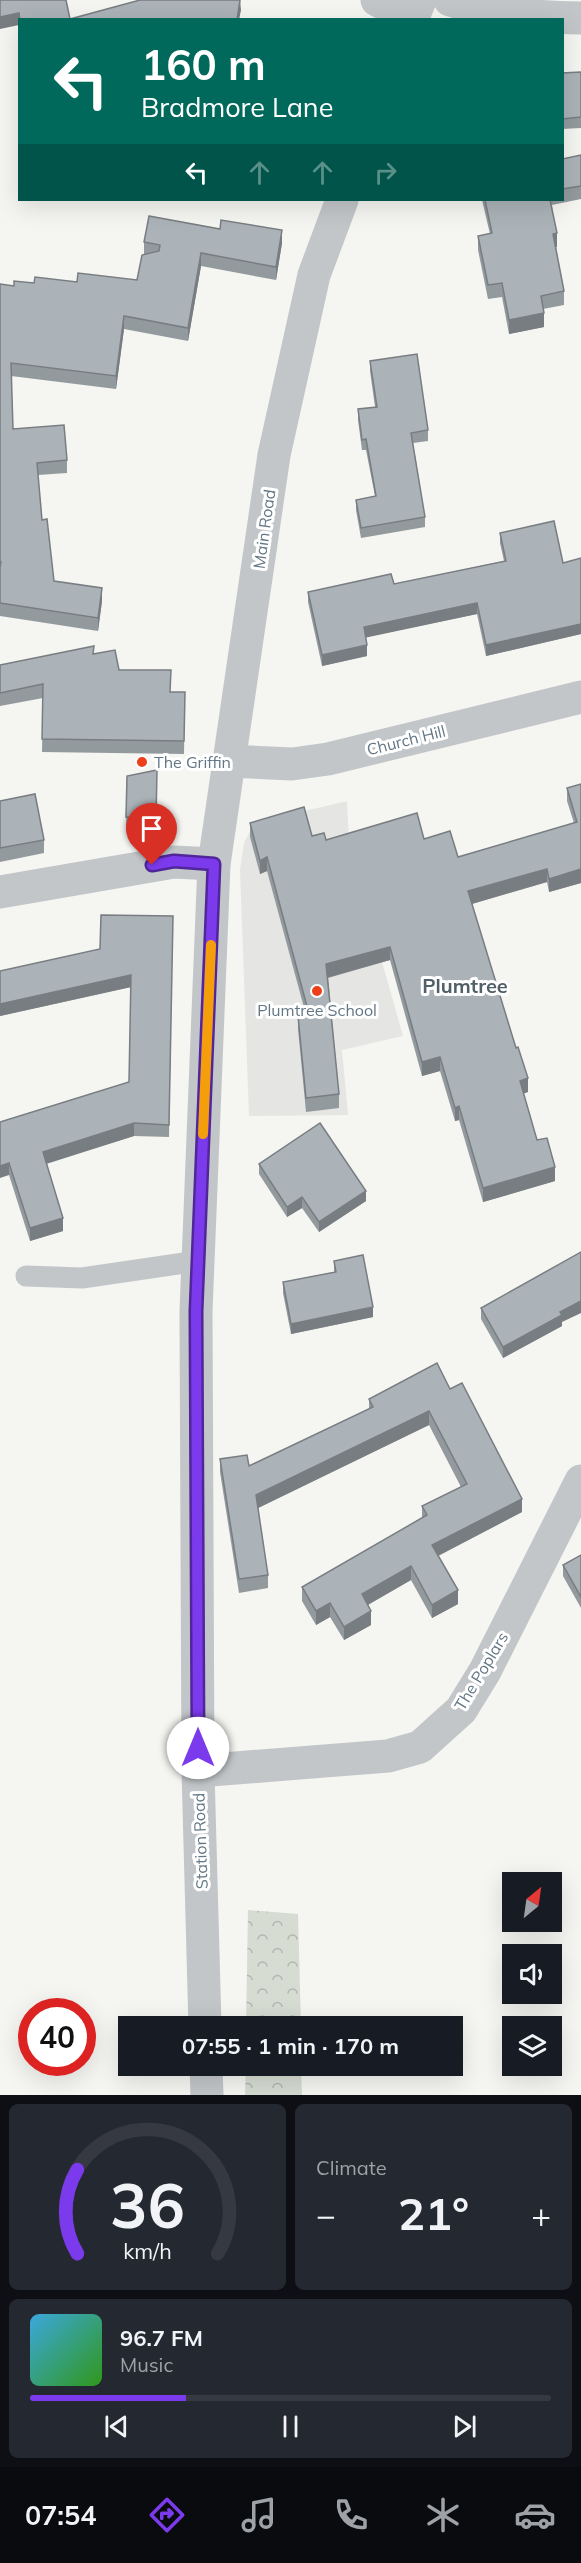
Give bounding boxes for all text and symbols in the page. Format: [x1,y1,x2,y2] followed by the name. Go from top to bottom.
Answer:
[141,38,266,91] text: 160 m
[42,42,120,120] icon: left
[141,90,333,124] text: Bradmore Lane
[180,156,213,189] icon: left
[243,156,276,189] icon: ahead
[306,156,339,189] icon: ahead
[369,156,402,189] icon: right
[249,488,279,570] street label: Main Road
[365,721,447,759] street label: Church Hill
[154,752,231,772] place label: The Griffin
[135,755,149,769] marker: The Griffin
[126,803,177,865] pin
[135,812,168,845] icon: arrive
[422,973,508,998] district label: Plumtree
[310,984,324,998] marker: Plumtree School
[257,1000,377,1020] place label: Plumtree School
[450,1628,512,1714] street label: The Poplars
[166,1716,230,1780] position arrow
[188,1792,212,1890] street label: Station Road
[502,1872,562,1932] north arrow
[502,1872,562,2076] map controls
[502,1944,562,2004] button: sound
[18,1998,96,2076] speed limit sign: 40
[502,2016,562,2076] button: layers
[182,2032,399,2060] text: 07:55 · 1 min · 170 m
[316,2155,387,2180] text: Climate
[110,2165,185,2244] text: 36
[398,2185,469,2241] text: 21°
[316,2194,336,2235] text: −
[531,2194,551,2235] text: +
[123,2237,172,2264] text: km/h
[120,2324,203,2352] text: 96.7 FM
[120,2352,173,2377] text: Music
[100,2410,133,2443] icon: previous
[274,2410,307,2443] icon: pause
[448,2410,481,2443] icon: next
[146,2494,188,2536] icon: directions
[238,2494,280,2536] icon: music
[330,2494,372,2536] icon: phone
[422,2494,464,2536] icon: climate
[514,2494,556,2536] icon: car
[25,2498,96,2532] text: 07:54

